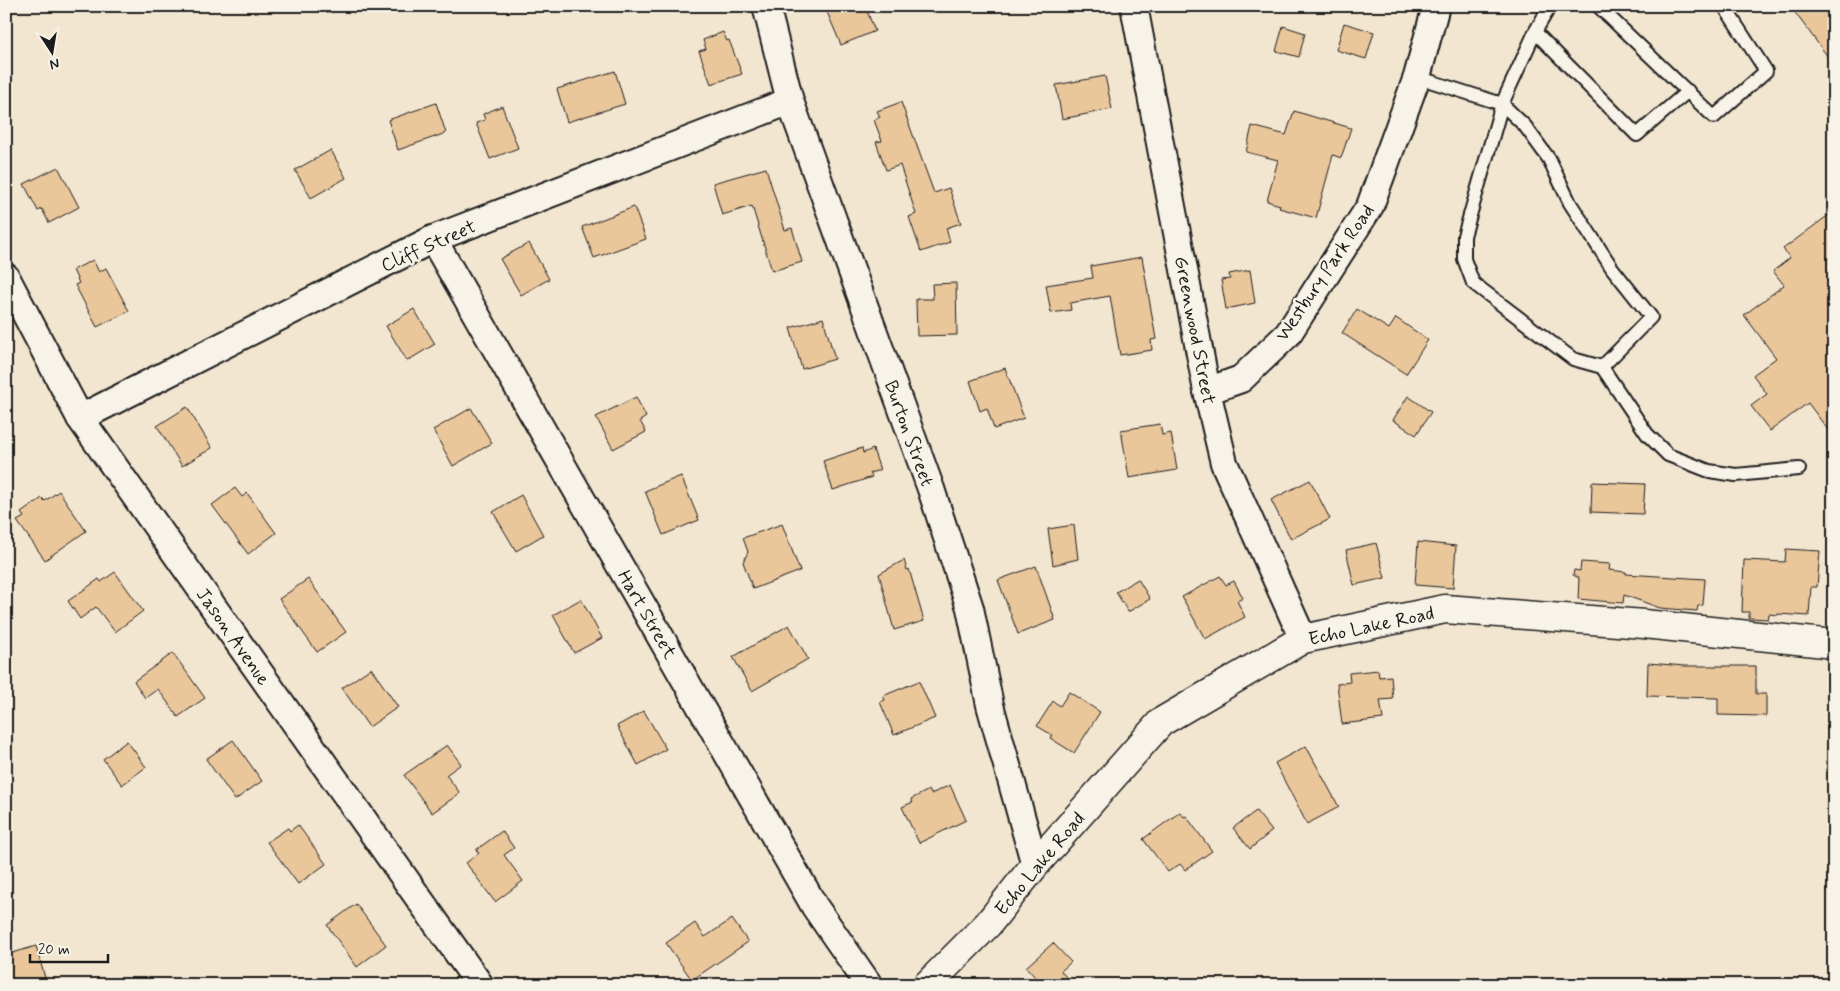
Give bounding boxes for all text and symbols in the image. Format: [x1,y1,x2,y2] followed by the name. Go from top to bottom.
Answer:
[28,28,78,78] north arrow
[48,54,61,74] text: N
[1270,199,1380,346] street label: Westbury Park Road
[377,214,480,278] street label: Cliff Street
[1168,254,1221,406] street label: Greenwood Street
[878,377,939,490] street label: Burton Street
[611,566,682,664] street label: Hart Street
[190,583,276,691] street label: Jason Avenue
[1306,601,1436,652] street label: Echo Lake Road
[989,807,1091,921] street label: Echo Lake Road
[30,931,108,963] scale bar
[38,940,70,960] text: 20 m

